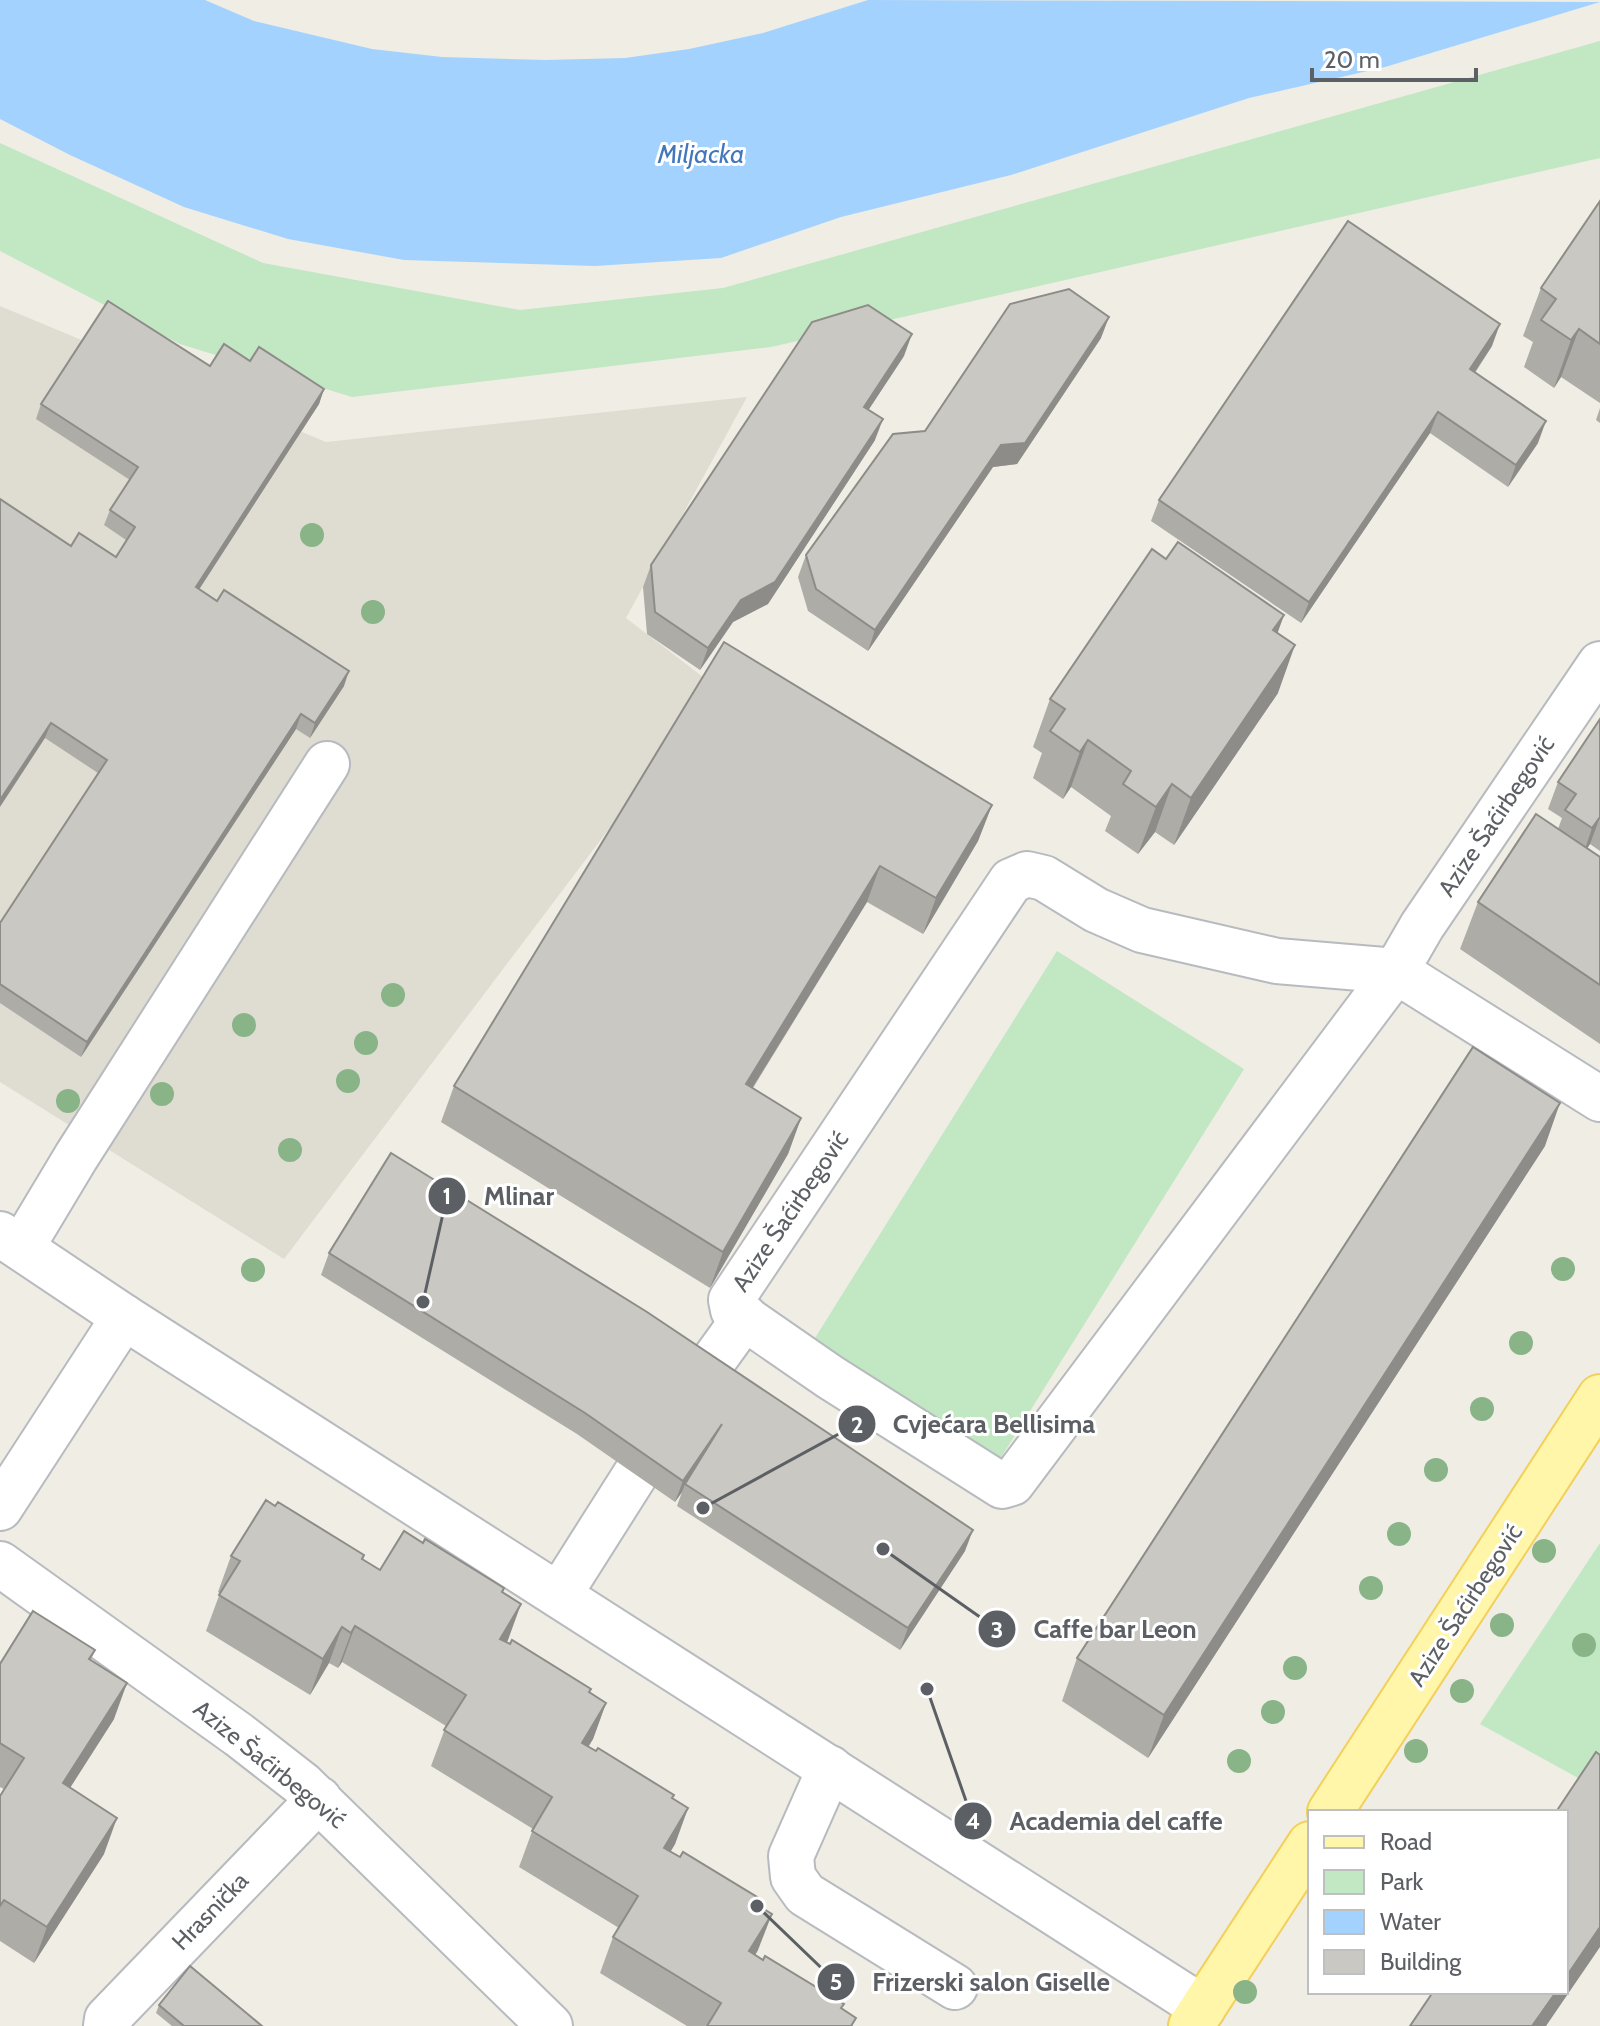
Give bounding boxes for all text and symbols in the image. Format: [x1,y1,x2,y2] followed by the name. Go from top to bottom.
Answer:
[1312,32,1476,82] scale bar
[1324,45,1380,74] text: 20 m
[657,138,744,170] water label: Miljacka
[1432,730,1560,902] street label: Azize Šaćirbegović
[726,1125,854,1297] street label: Azize Šaćirbegović
[427,1171,570,1221] callout: Mlinar
[484,1180,555,1212] text: Mlinar
[443,1181,451,1210] text: 1
[837,1399,1112,1449] callout: Cvjećara Bellisima
[893,1408,1095,1440] text: Cvjećara Bellisima
[851,1410,863,1439] text: 2
[1402,1518,1528,1691] street label: Azize Šaćirbegović
[977,1604,1212,1654] callout: Caffe bar Leon
[1033,1613,1197,1645] text: Caffe bar Leon
[991,1615,1003,1644] text: 3
[188,1694,352,1834] street label: Azize Šaćirbegović
[953,1796,1238,1846] callout: Academia del caffe
[1009,1805,1223,1837] text: Academia del caffe
[966,1806,980,1835] text: 4
[1308,1810,1568,1994] legend
[1380,1827,1432,1856] text: Road
[166,1866,255,1956] street label: Hrasnička
[1380,1867,1423,1896] text: Park
[1380,1907,1441,1936] text: Water
[1380,1947,1462,1976] text: Building
[816,1957,1126,2007] callout: Frizerski salon Giselle
[872,1966,1110,1998] text: Frizerski salon Giselle
[830,1967,842,1996] text: 5

